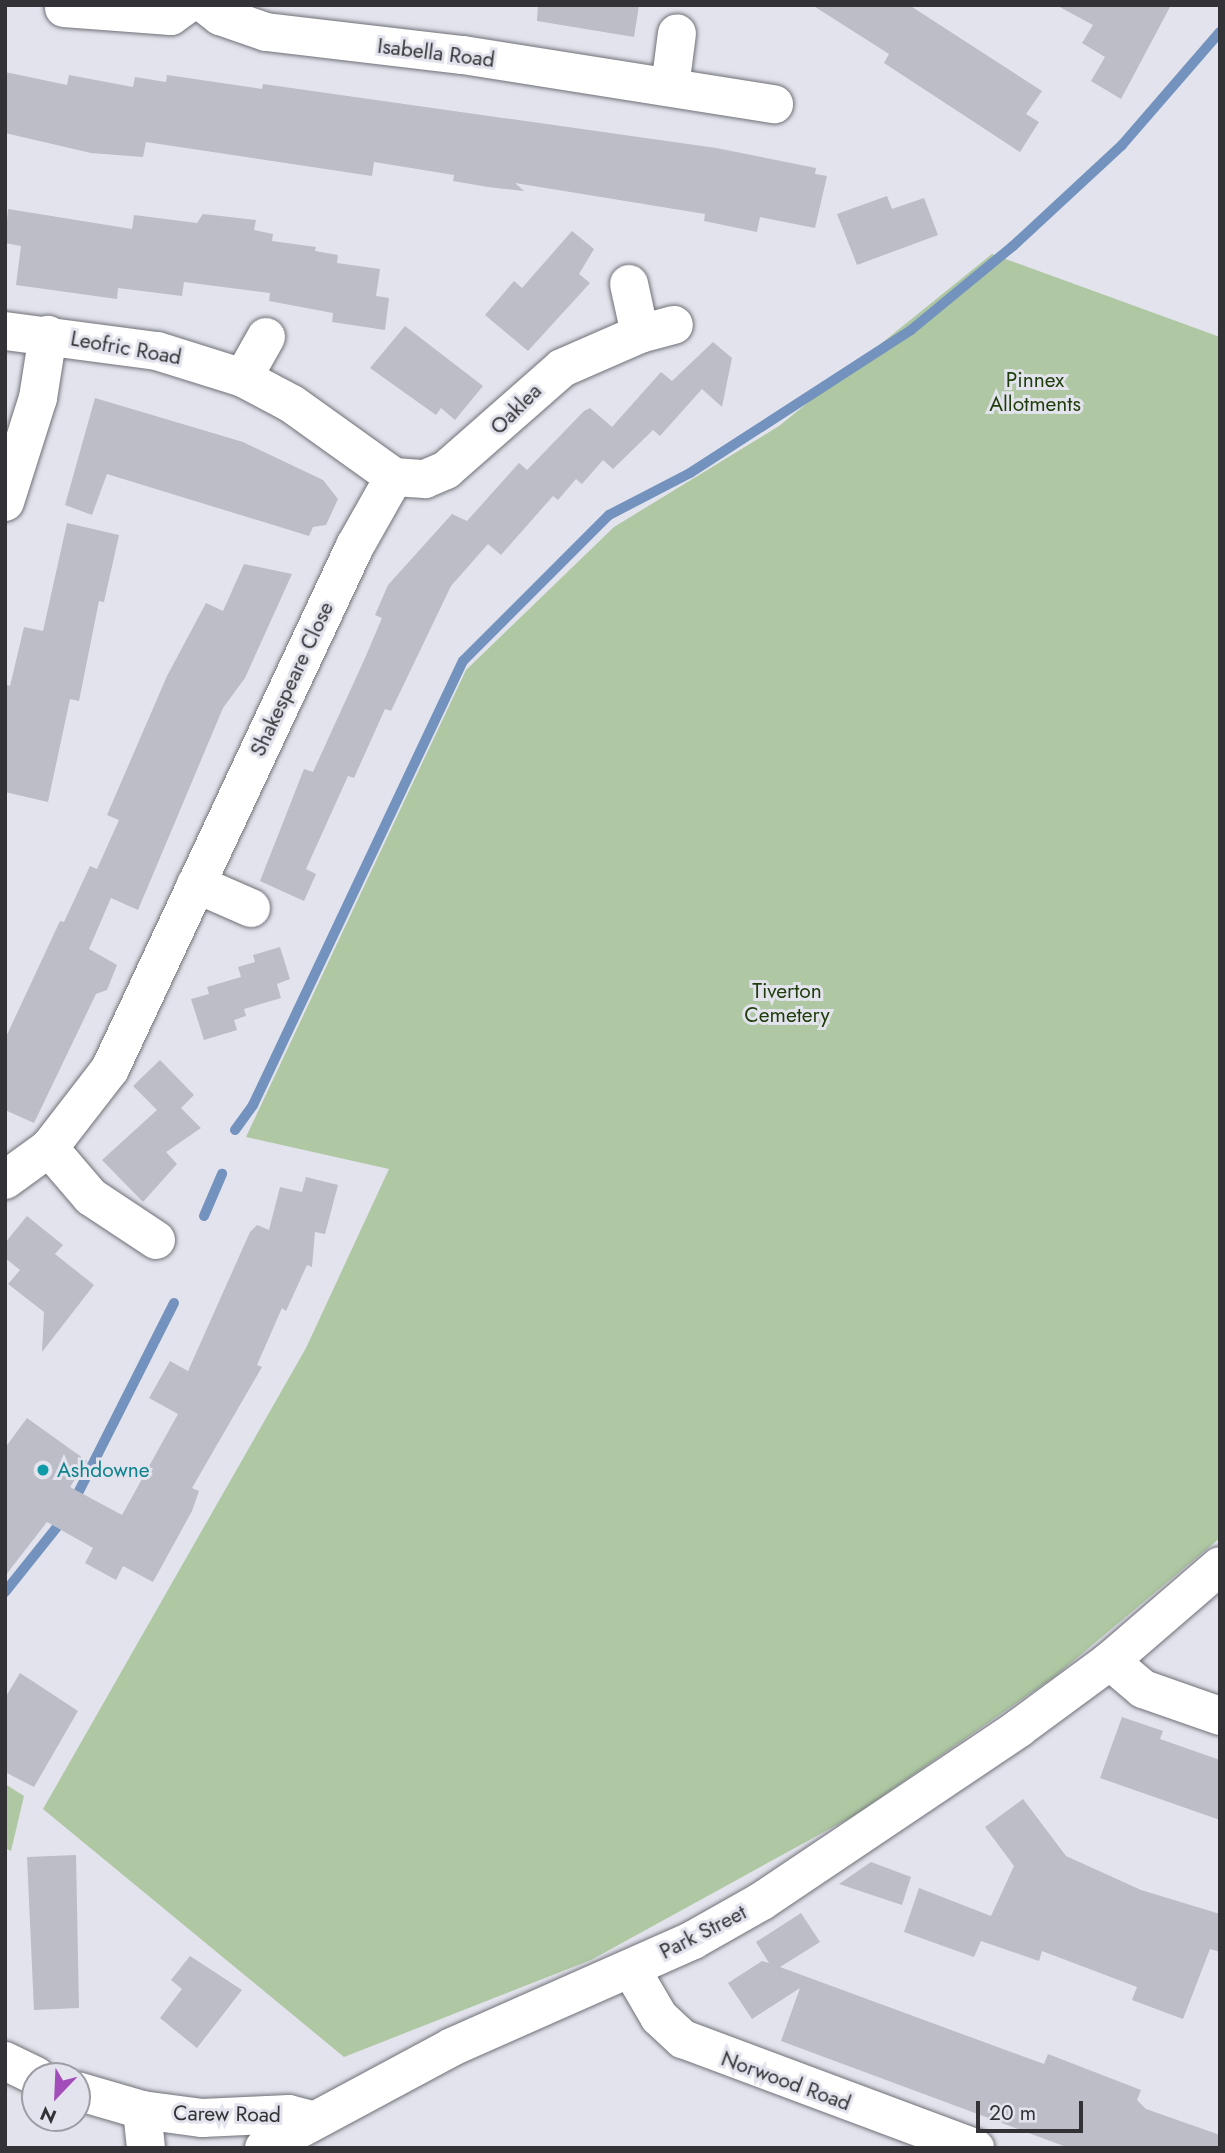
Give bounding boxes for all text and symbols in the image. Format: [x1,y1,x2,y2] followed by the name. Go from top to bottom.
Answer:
[376,33,496,73] street label: Isabella Road
[69,326,183,370] street label: Leofric Road
[989,367,1081,417] park label: Pinnex Allotments
[485,378,547,440] street label: Oaklea
[245,598,339,760] street label: Shakespeare Close
[744,978,830,1028] park label: Tiverton Cemetery
[57,1457,150,1483] place label: Ashdowne
[35,1462,51,1478] marker: Ashdowne
[655,1899,751,1965] street label: Park Street
[718,2046,854,2116] street label: Norwood Road
[21,2062,91,2132] north arrow
[980,2086,1087,2130] scale bar
[989,2098,1036,2128] text: 20 m
[36,2100,61,2130] text: N
[173,2100,281,2128] street label: Carew Road

